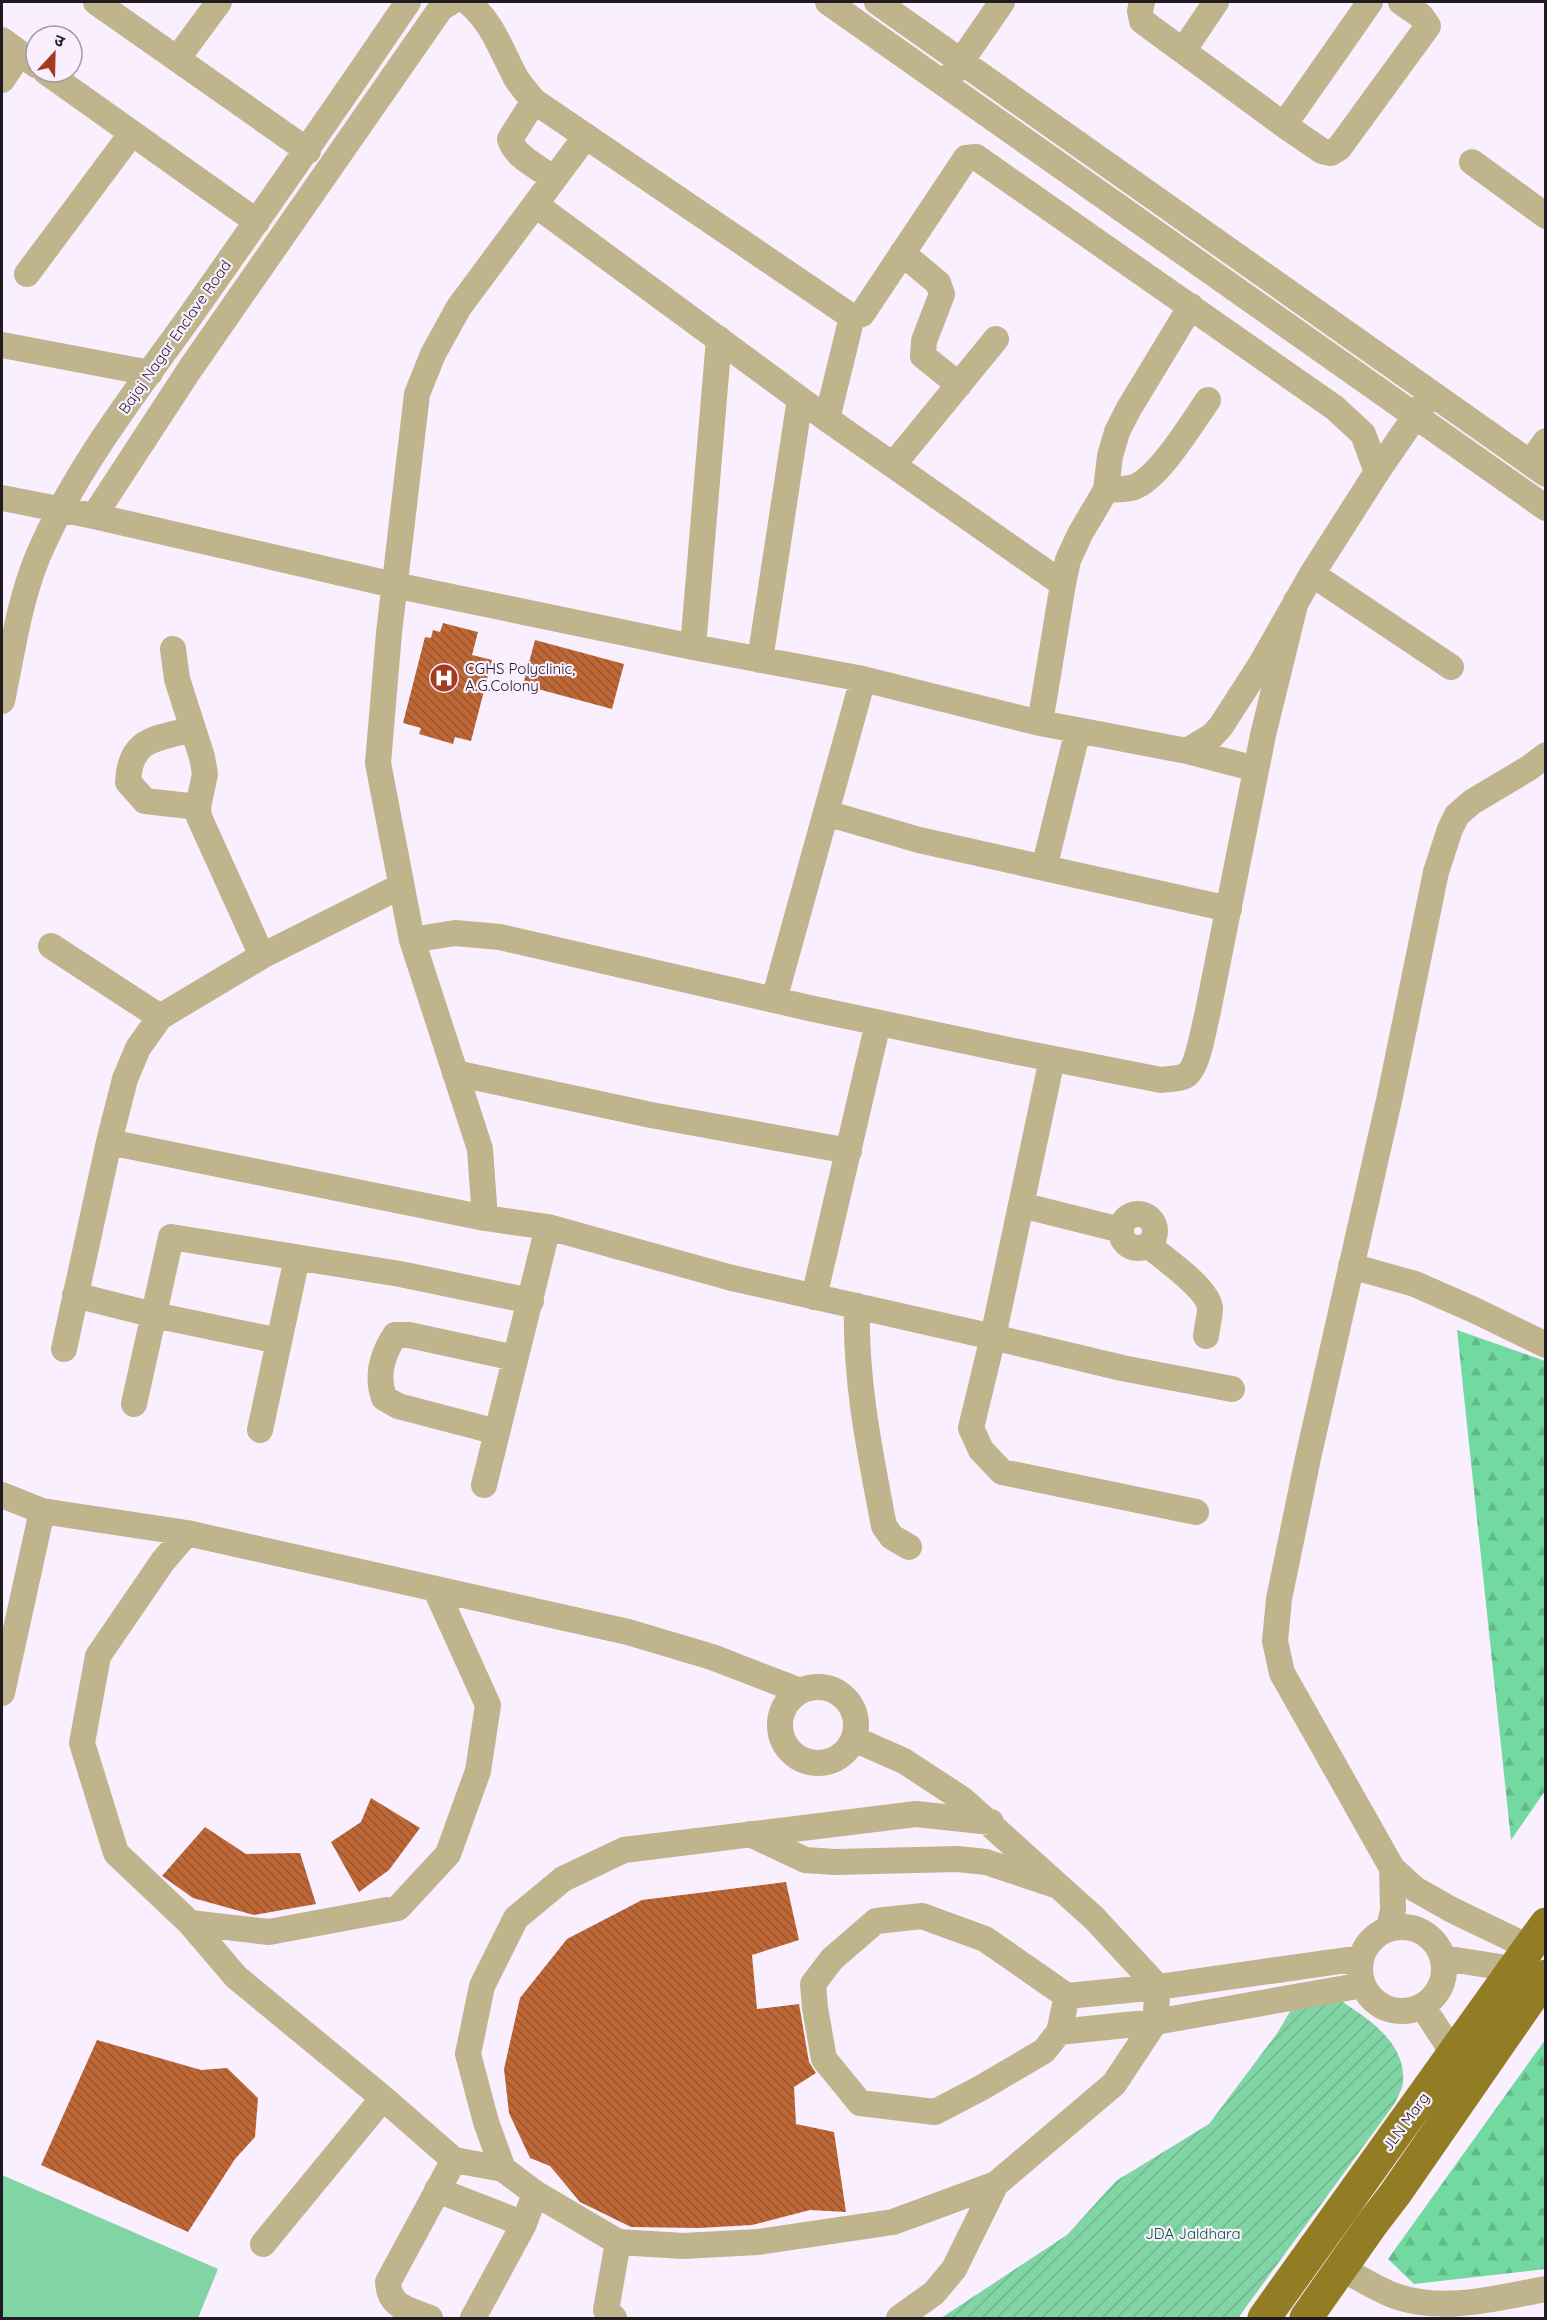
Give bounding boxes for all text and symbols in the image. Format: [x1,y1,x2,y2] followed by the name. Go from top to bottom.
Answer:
[24,24,84,84] north arrow
[52,29,68,51] text: उ
[114,256,235,417] street label: Bajaj Nagar Enclave Road
[465,659,575,695] place label: CGHS Polyclinic, A.G.Colony
[428,662,460,694] hospital icon: CGHS Polyclinic, A.G.Colony
[1378,2089,1433,2155] street label: JLN Marg
[1145,2224,1241,2243] park label: JDA Jaldhara

